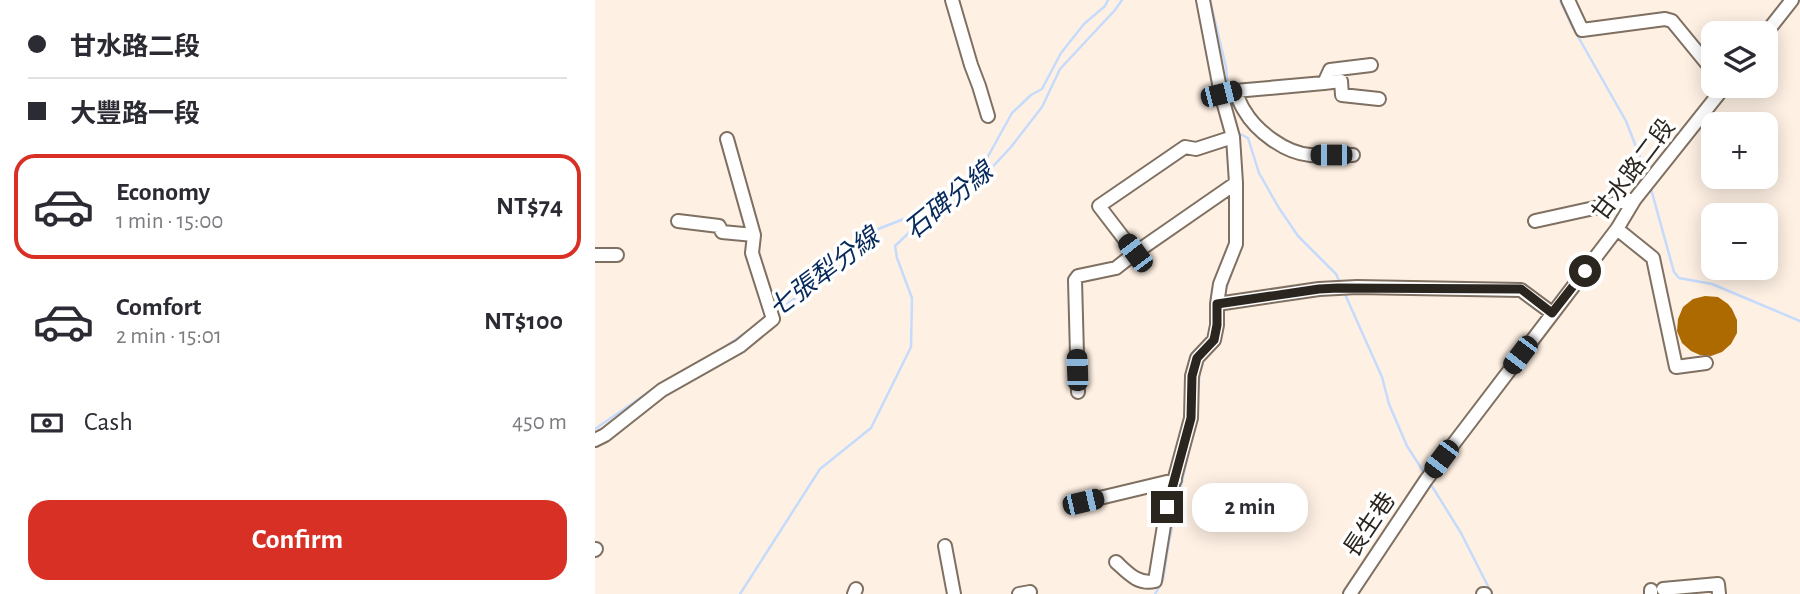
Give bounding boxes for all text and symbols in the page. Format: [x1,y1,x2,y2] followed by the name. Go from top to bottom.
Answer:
[1701,21,1778,280] map controls
[1701,21,1778,98] button: layers
[70,34,200,60] text: 甘水路二段
[1199,79,1244,109] car
[70,101,200,127] text: 大豐路一段
[1701,112,1778,189] button: +
[1587,114,1680,225] street label: 甘水路二段
[1311,145,1353,166] car
[900,156,1000,244] water label: 石碑分線
[32,175,95,238] icon: car
[116,179,210,205] text: Economy
[496,193,563,219] text: NT$74
[1701,203,1778,280] button: −
[116,210,223,233] text: 1 min · 15:00
[764,221,886,323] water label: 七張犁分線
[1114,230,1157,276] car
[1569,255,1601,287] route start
[32,290,95,353] icon: car
[116,294,201,320] text: Comfort
[484,308,563,334] text: NT$100
[116,325,222,348] text: 2 min · 15:01
[1499,332,1542,378] car
[1066,349,1089,391] car
[28,404,66,442] icon: cash
[84,409,133,435] text: Cash
[512,411,567,434] text: 450 m
[1420,436,1463,482] car
[1191,482,1307,532] callout: 2 min
[1061,487,1106,517] car
[1338,487,1400,562] street label: 長生巷
[1151,491,1183,523] route end
[1224,496,1276,519] text: 2 min
[28,500,567,580] button: Confirm

